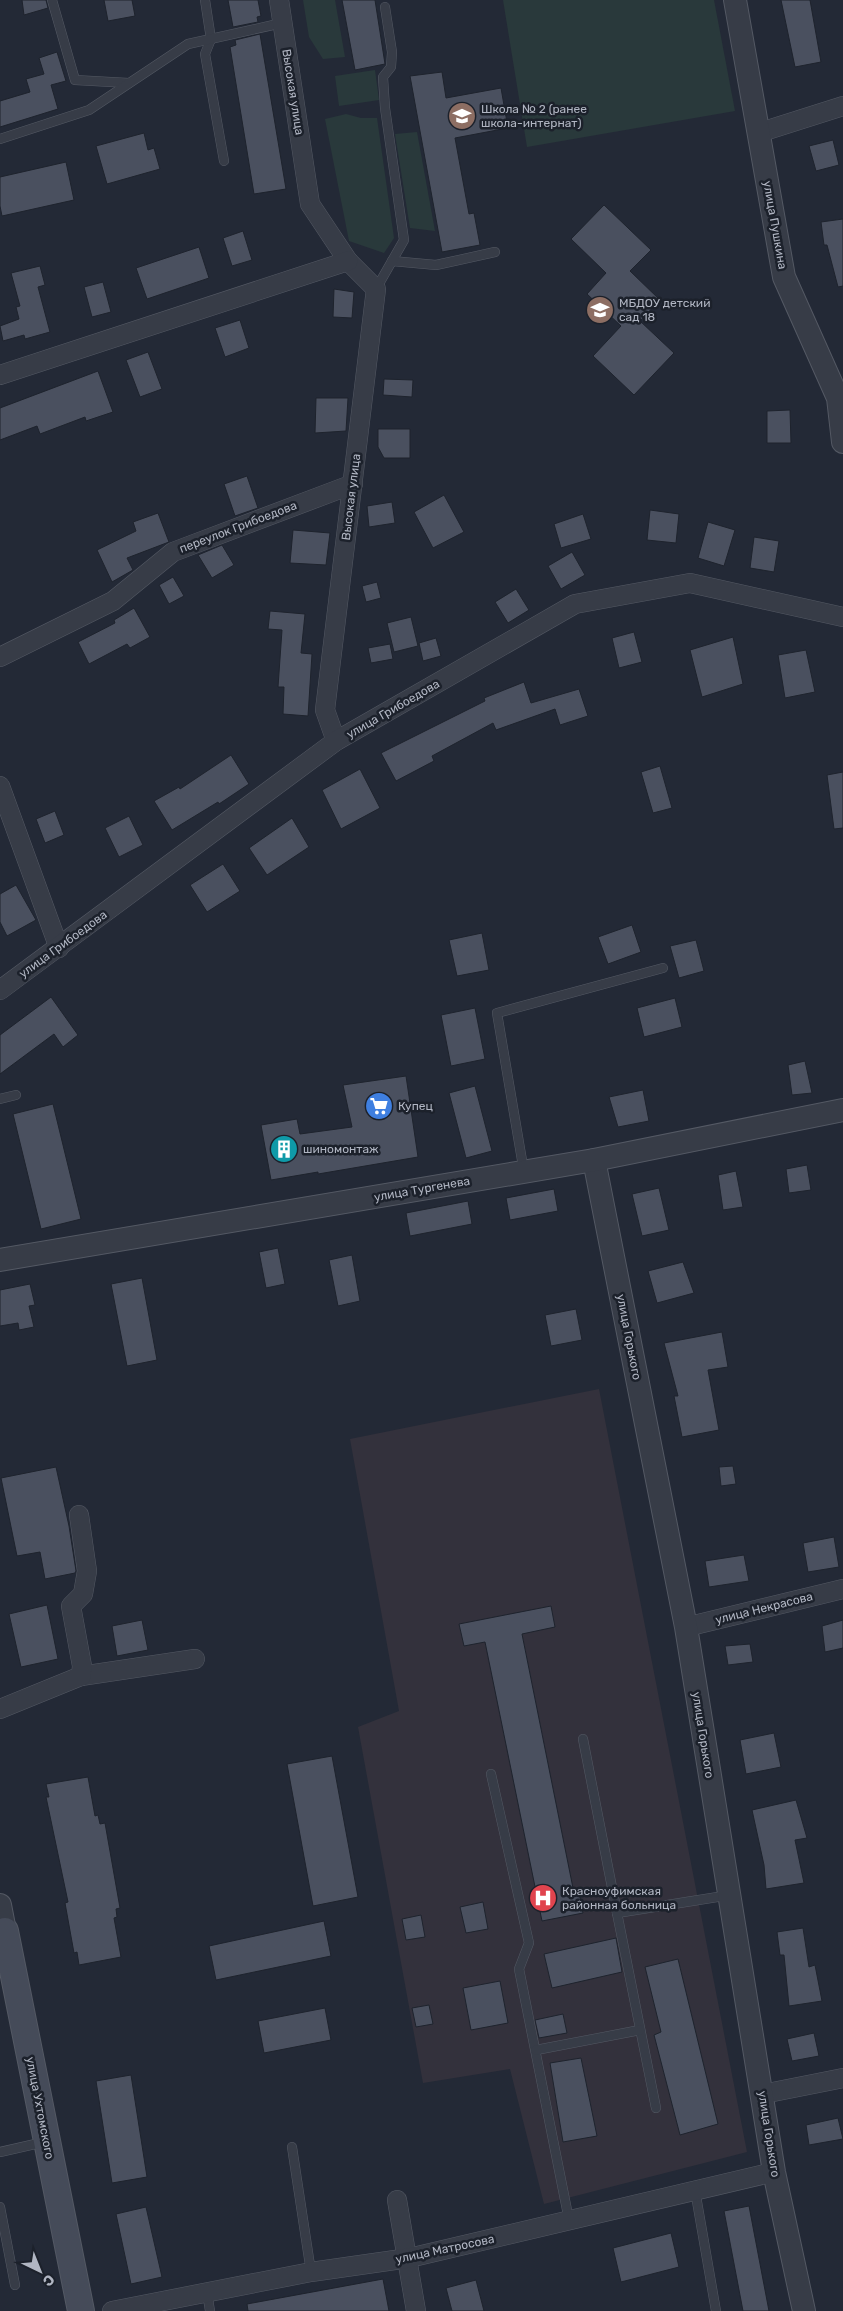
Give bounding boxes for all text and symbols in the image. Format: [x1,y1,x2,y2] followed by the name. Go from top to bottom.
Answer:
[279,48,307,136] street label: Высокая улица
[447,101,477,131] school or university icon: Школа № 2 (ранее школа-интернат)
[481,102,587,130] place label: Школа № 2 (ранее школа-интернат)
[760,180,790,270] street label: улица Пушкина
[585,295,615,325] school or university icon: МБДОУ детский сад 18
[619,296,710,324] place label: МБДОУ детский сад 18
[339,453,363,541] street label: Высокая улица
[177,498,299,556] street label: переулок Грибоедова
[344,677,442,741] street label: улица Грибоедова
[16,907,110,981] street label: улица Грибоедова
[364,1091,394,1121] supermarket icon: Купец
[398,1099,433,1113] place label: Купец
[269,1134,299,1164] building icon: шиномонтаж
[303,1142,379,1156] place label: шиномонтаж
[373,1174,471,1204] street label: улица Тургенева
[614,1293,644,1381] street label: улица Горького
[714,1589,814,1627] street label: улица Некрасова
[689,1691,717,1779] street label: улица Горького
[528,1883,558,1913] hospital icon: Красноуфимская районная больница
[562,1884,676,1912] place label: Красноуфимская районная больница
[23,2056,57,2160] street label: улица Ухтомского
[755,2090,783,2178] street label: улица Горького
[394,2232,496,2266] street label: улица Матросова
[15,2246,65,2296] north arrow
[39,2271,58,2290] text: С

